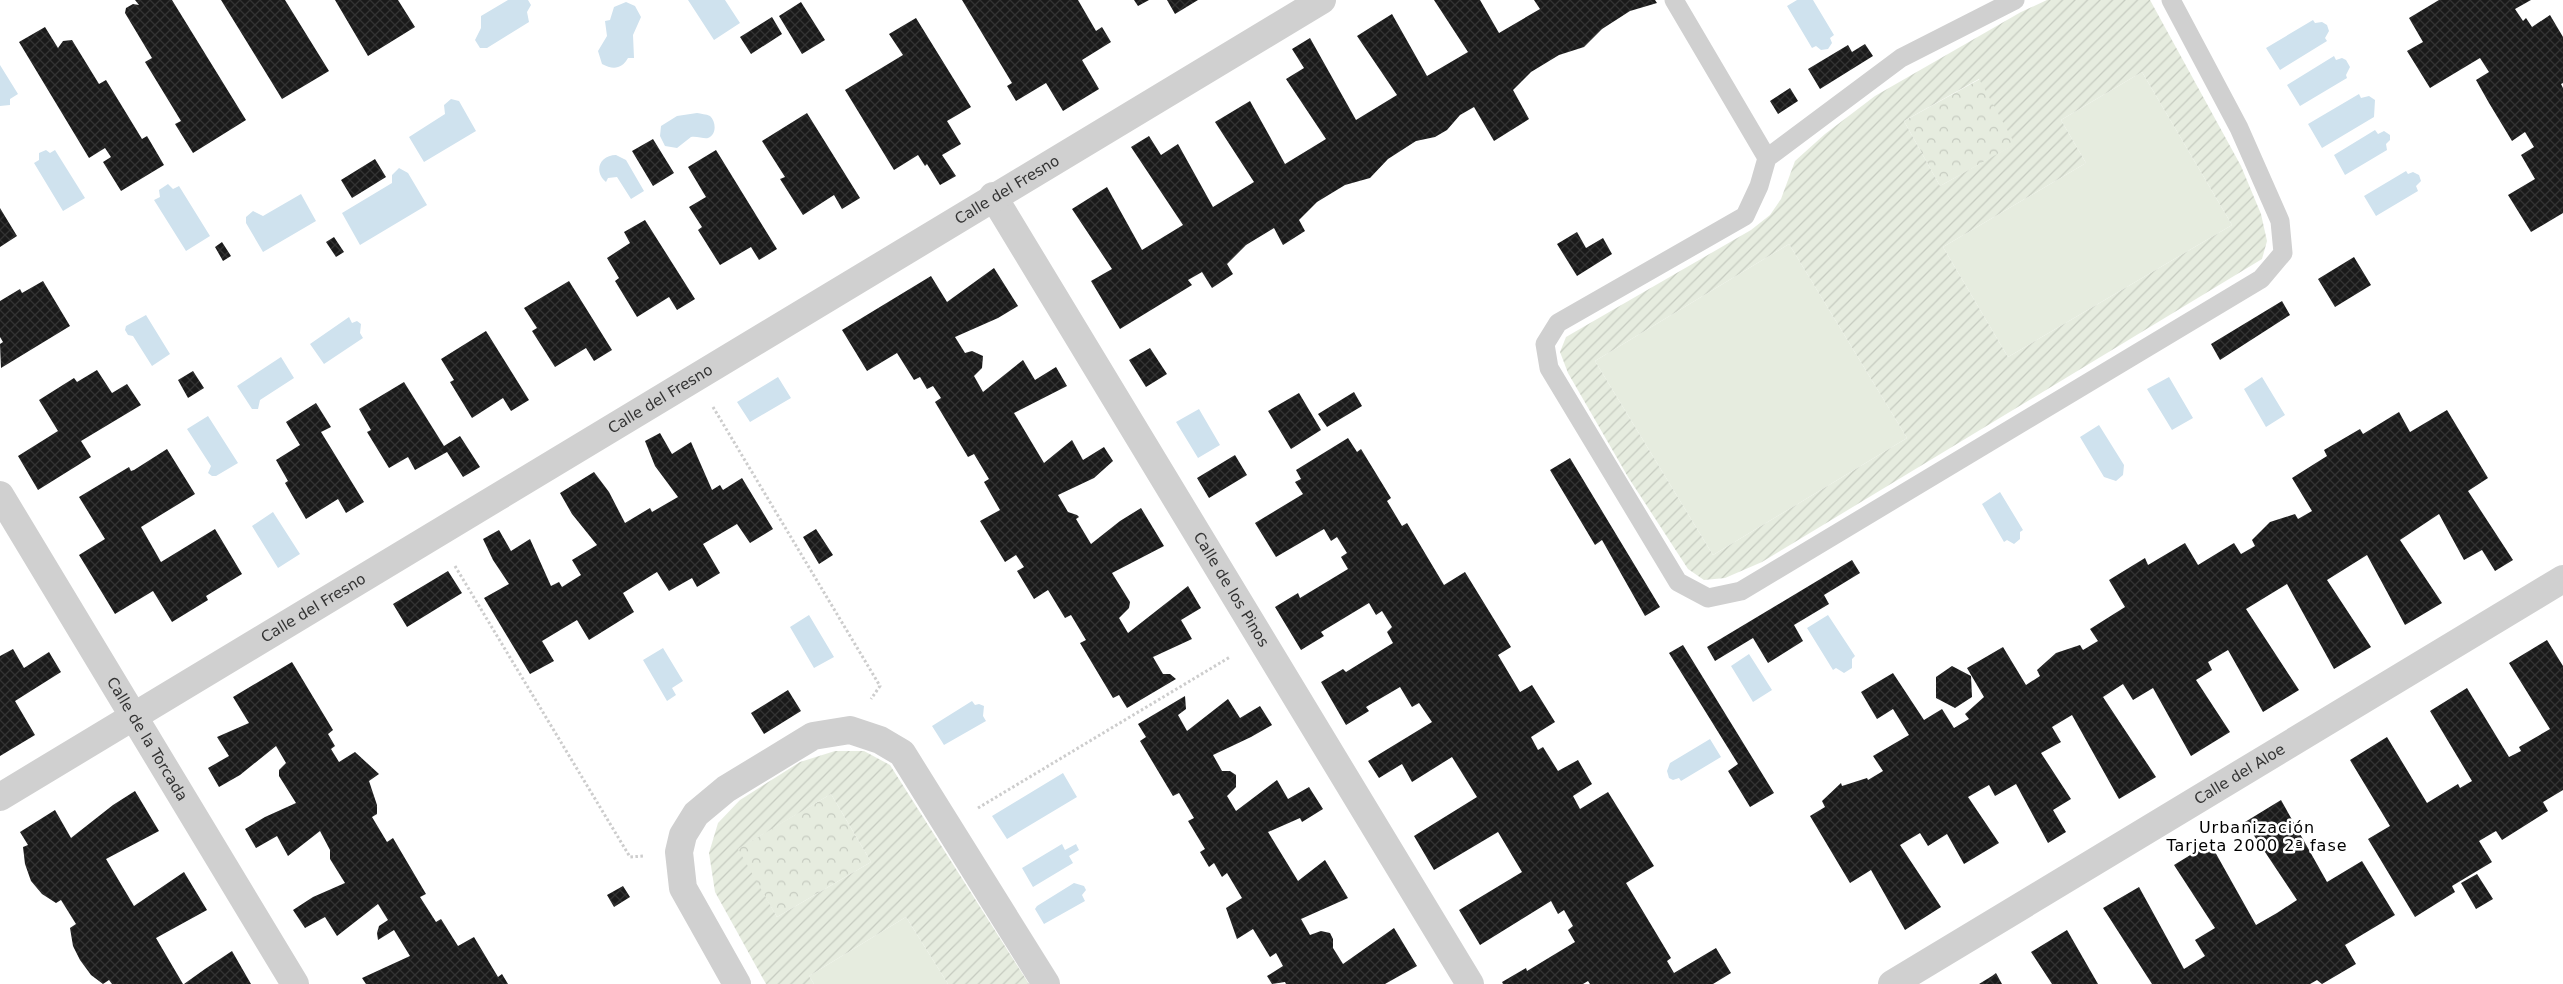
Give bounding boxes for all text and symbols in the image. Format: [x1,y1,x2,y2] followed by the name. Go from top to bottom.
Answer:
[952,151,1063,228] street label: Calle del Fresno
[605,361,716,437] street label: Calle del Fresno
[1190,529,1273,650] street label: Calle de los Pinos
[258,570,369,646] street label: Calle del Fresno
[103,674,191,804] street label: Calle de la Torcada
[2191,740,2288,808] street label: Calle del Aloe
[2165,818,2348,855] district label: Urbanización Tarjeta 2000 2ª fase

